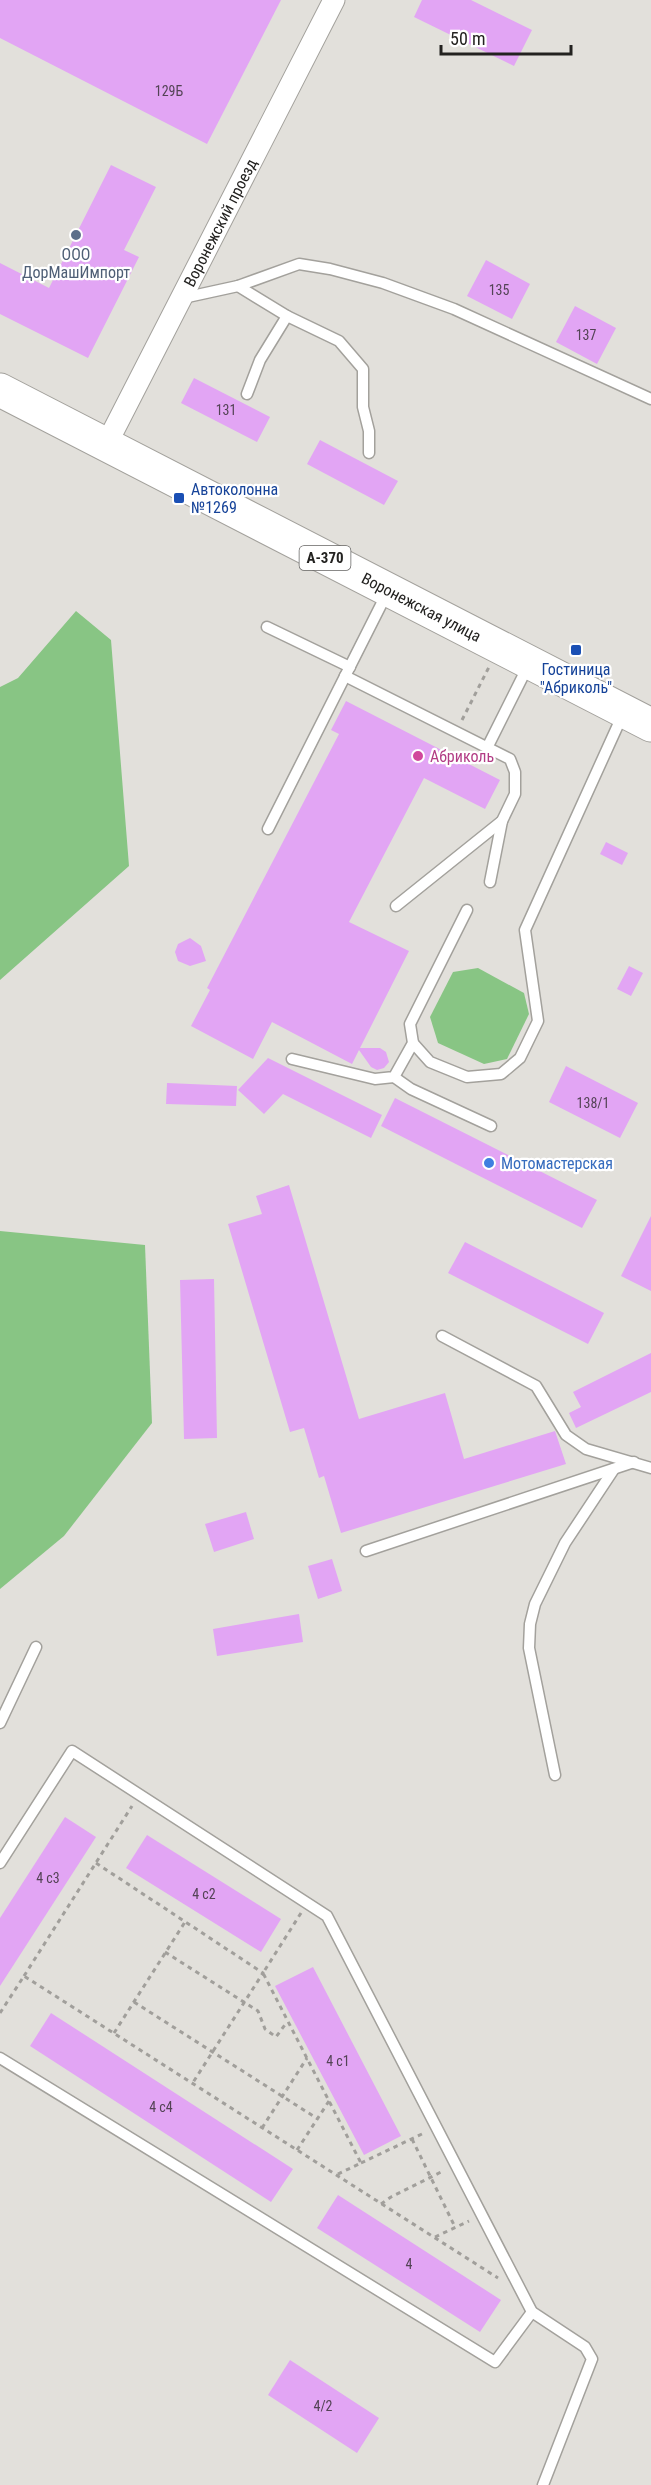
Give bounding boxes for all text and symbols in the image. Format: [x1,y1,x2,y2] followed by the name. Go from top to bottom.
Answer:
[441,18,572,56] scale bar
[450,28,485,49] text: 50 m
[155,83,184,99] house number: 129Б
[179,155,261,290] street label: Воронежский проезд
[69,228,83,242] marker: ООО ДорМашИмпорт
[22,245,130,282] place label: ООО ДорМашИмпорт
[489,282,509,298] house number: 135
[576,327,596,343] house number: 137
[216,402,236,418] house number: 131
[191,480,278,517] place label: Автоколонна №1269
[172,491,186,505] marker: Автоколонна №1269
[300,546,350,570] road number: А-370
[359,568,484,645] street label: Воронежская улица
[569,643,583,657] marker: Гостиница "Абриколь"
[540,660,612,697] place label: Гостиница "Абриколь"
[430,747,494,766] place label: Абриколь
[411,749,425,763] marker: Абриколь
[577,1095,609,1111] house number: 138/1
[501,1154,613,1173] place label: Мотомастерская
[482,1156,496,1170] marker: Мотомастерская
[36,1870,60,1886] house number: 4 с3
[192,1886,216,1902] house number: 4 с2
[326,2053,350,2069] house number: 4 с1
[149,2099,173,2115] house number: 4 с4
[406,2256,413,2272] house number: 4
[313,2398,333,2414] house number: 4/2

